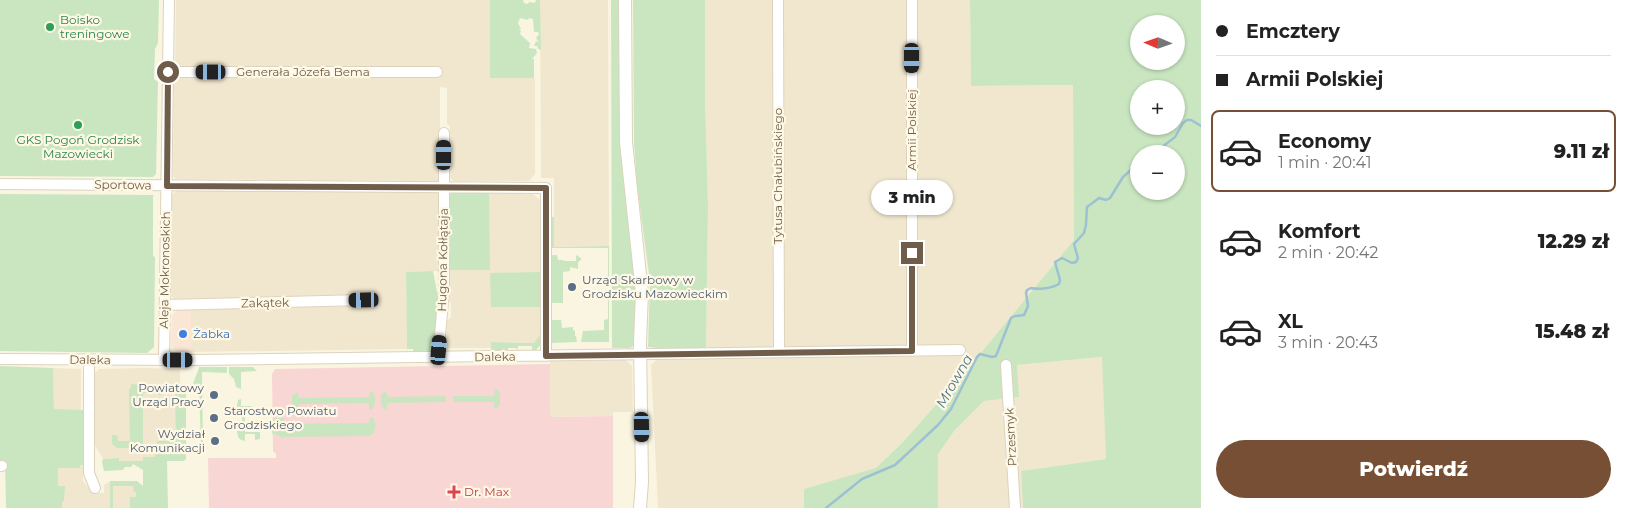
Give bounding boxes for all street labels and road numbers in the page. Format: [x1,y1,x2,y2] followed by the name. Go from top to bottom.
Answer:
[236,64,370,79] street label: Generała Józefa Bema
[904,89,919,171] street label: Armii Polskiej
[770,108,785,244] street label: Tytusa Chałubińskiego
[94,177,152,193] street label: Sportowa
[434,208,451,312] street label: Hugona Kołłątaja
[156,211,173,329] street label: Aleja Mokronoskich
[241,295,290,310] street label: Zakątek
[474,349,516,364] street label: Daleka
[69,352,111,367] street label: Daleka
[1001,407,1020,467] street label: Przesmyk

